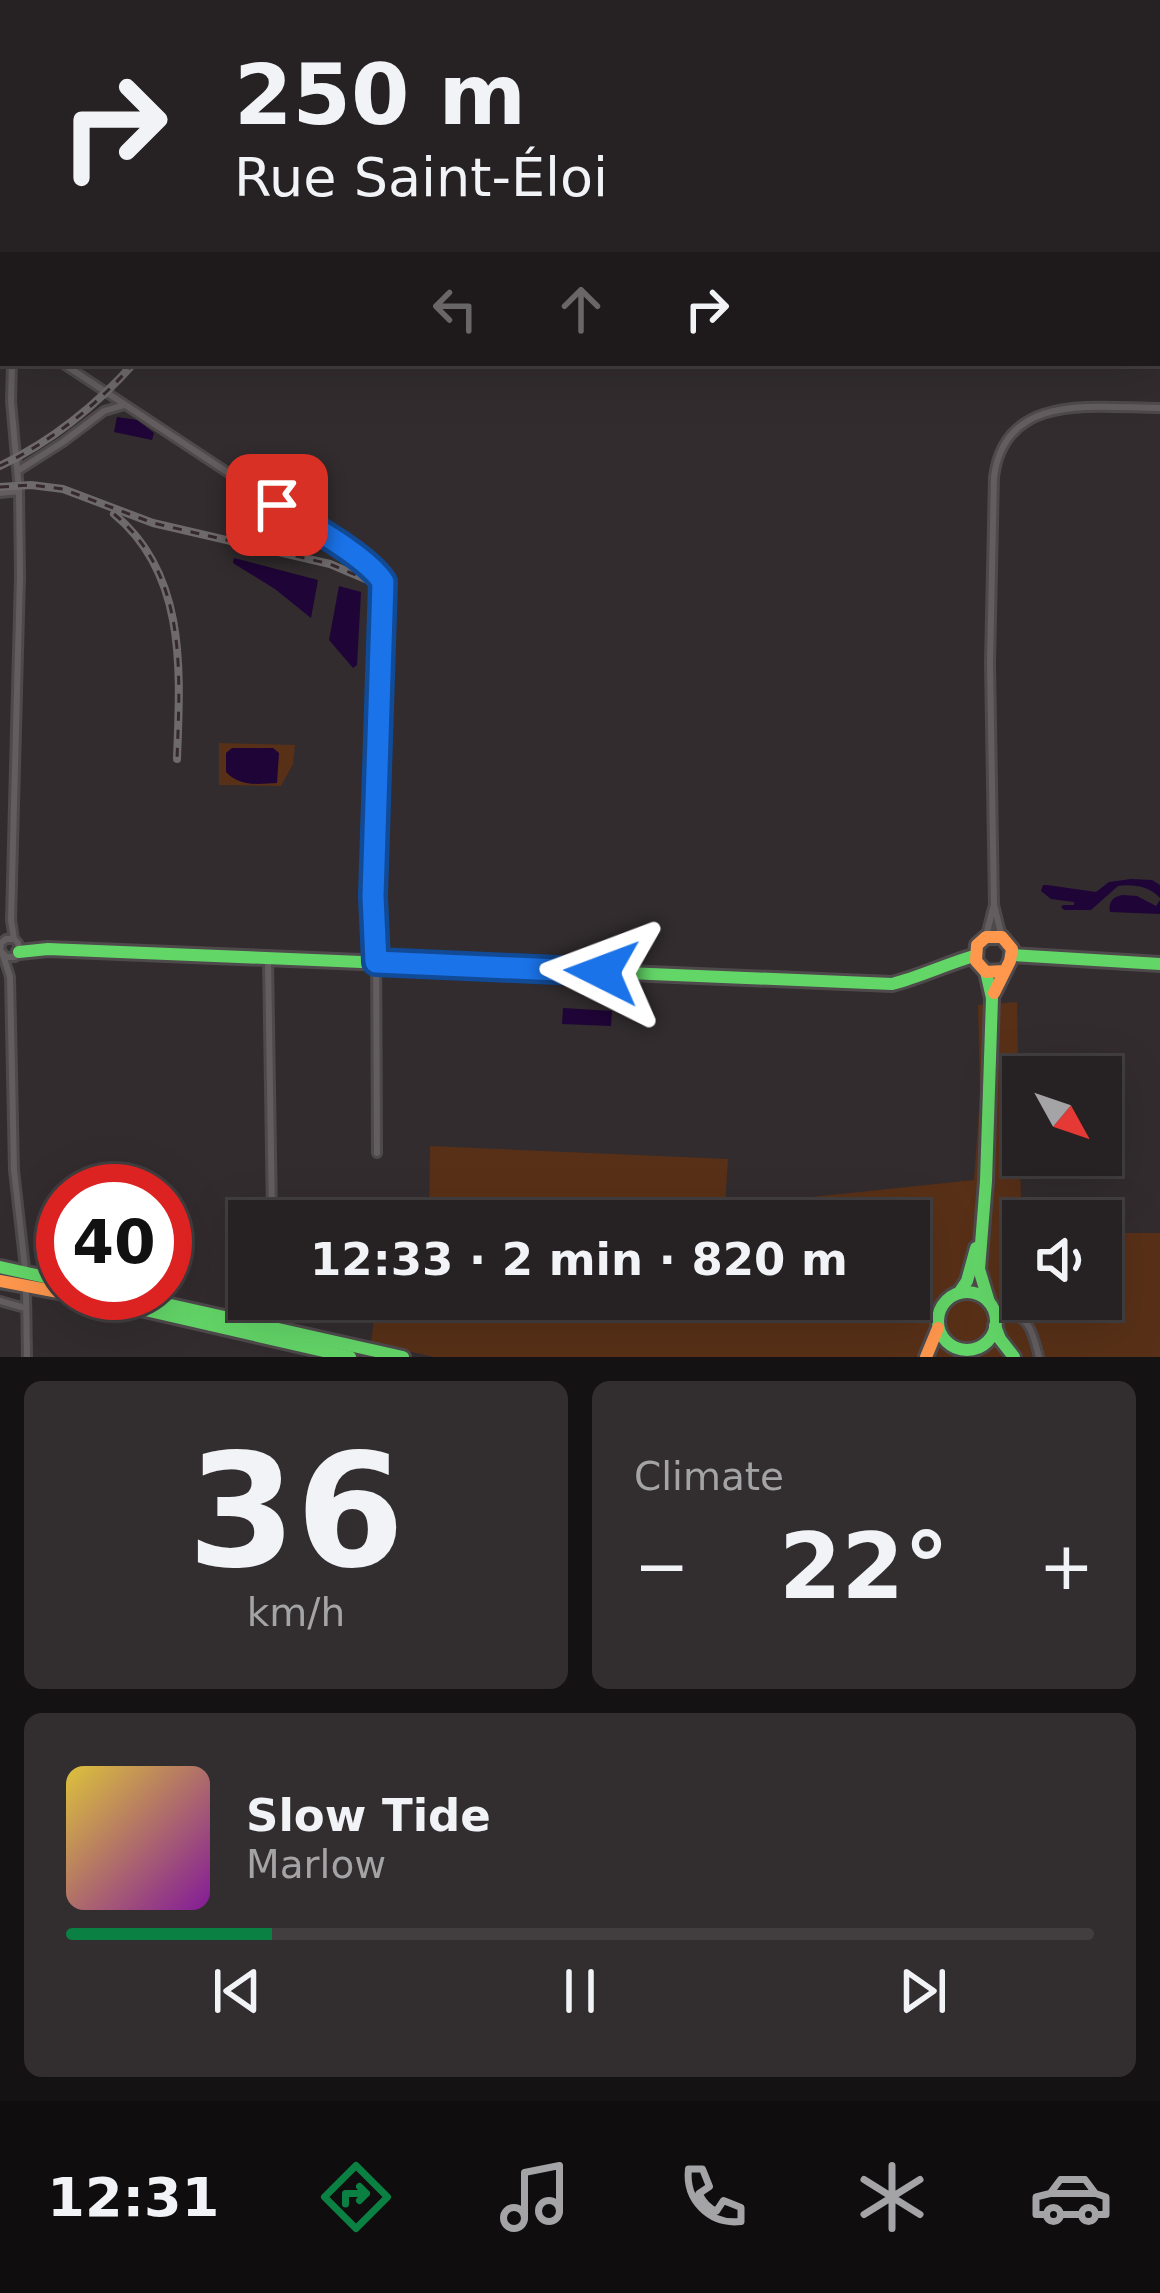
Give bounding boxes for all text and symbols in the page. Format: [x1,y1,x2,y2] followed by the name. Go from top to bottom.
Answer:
[234,46,526,144] text: 250 m
[36,48,192,204] icon: right
[234,146,608,209] text: Rue Saint-Éloi
[422,276,488,342] icon: left
[548,276,614,342] icon: ahead
[674,276,740,342] icon: right
[226,454,328,556] pin
[244,472,310,538] icon: arrive
[539,909,665,1035] position arrow
[1002,1056,1122,1176] north arrow
[1002,1056,1122,1320] map controls
[36,1164,192,1320] speed limit sign: 40
[1002,1200,1122,1320] button: sound
[310,1233,848,1286] text: 12:33 · 2 min · 820 m
[187,1421,405,1603] text: 36
[634,1454,784,1499] text: Climate
[779,1514,949,1619] text: 22°
[634,1528,689,1605] text: −
[1039,1528,1094,1605] text: +
[247,1590,345,1635] text: km/h
[246,1789,491,1842] text: Slow Tide
[246,1842,386,1887] text: Marlow
[204,1958,270,2024] icon: previous
[547,1958,613,2024] icon: pause
[890,1958,956,2024] icon: next
[314,2155,398,2239] icon: directions
[493,2155,577,2239] icon: music
[671,2155,755,2239] icon: phone
[850,2155,934,2239] icon: climate
[1029,2155,1113,2239] icon: car
[47,2166,219,2229] text: 12:31

